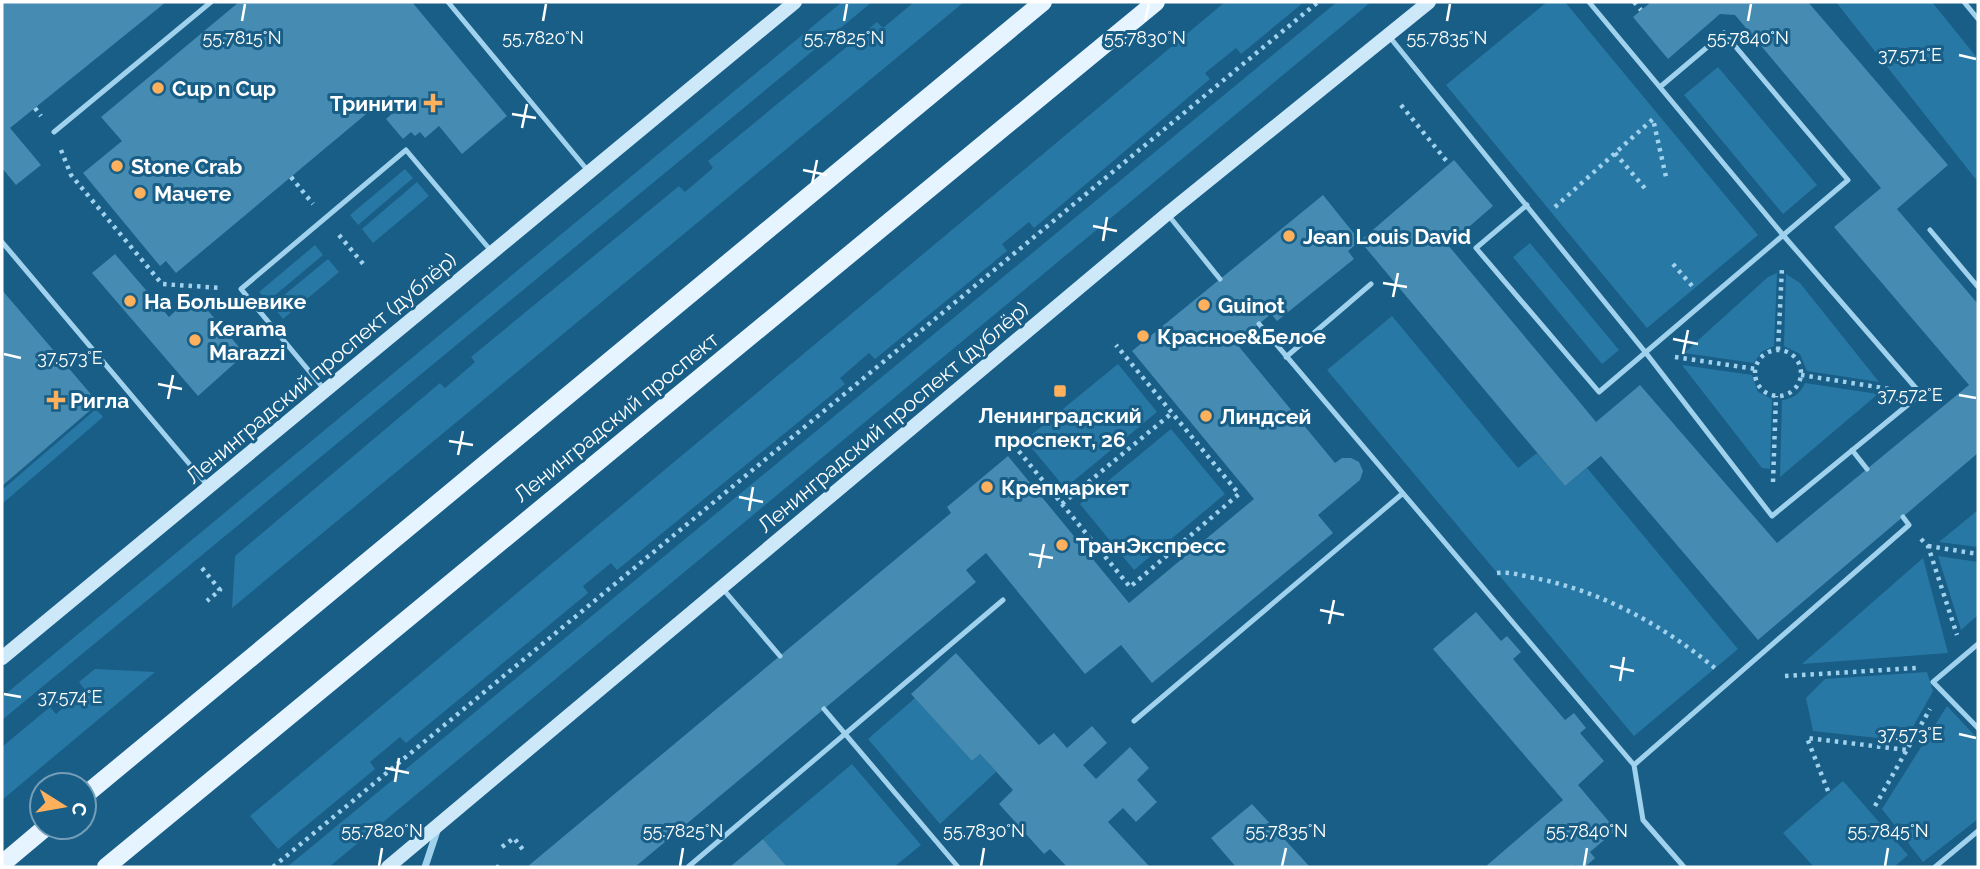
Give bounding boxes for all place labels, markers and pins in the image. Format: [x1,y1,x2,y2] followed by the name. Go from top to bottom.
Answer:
[172,76,276,101] place label: Cup n Cup
[150,80,166,96] marker: Cup n Cup
[330,91,417,116] place label: Тринити
[423,93,443,113] marker: Тринити
[131,154,242,179] place label: Stone Crab
[109,158,125,174] marker: Stone Crab
[154,181,232,206] place label: Мачете
[132,185,148,201] marker: Мачете
[1303,224,1471,249] place label: Jean Louis David
[1281,228,1297,244] marker: Jean Louis David
[144,289,307,314] place label: На Большевике
[122,293,138,309] marker: На Большевике
[1218,293,1285,318] place label: Guinot
[1196,297,1212,313] marker: Guinot
[209,316,287,365] place label: Kerama Marazzi
[1157,324,1326,349] place label: Красное&Белое
[1135,328,1151,344] marker: Красное&Белое
[187,332,203,348] marker: Kerama Marazzi
[1052,383,1068,399] marker: Ленинградский проспект, 26
[70,388,129,413] place label: Ригла
[48,392,64,408] marker: Ригла
[978,403,1142,452] place label: Ленинградский проспект, 26
[1220,404,1312,429] place label: Линдсей
[1198,408,1214,424] marker: Линдсей
[1001,475,1129,500] place label: Крепмаркет
[979,479,995,495] marker: Крепмаркет
[1076,533,1226,558] place label: ТранЭкспресс
[1054,537,1070,553] marker: ТранЭкспресс

